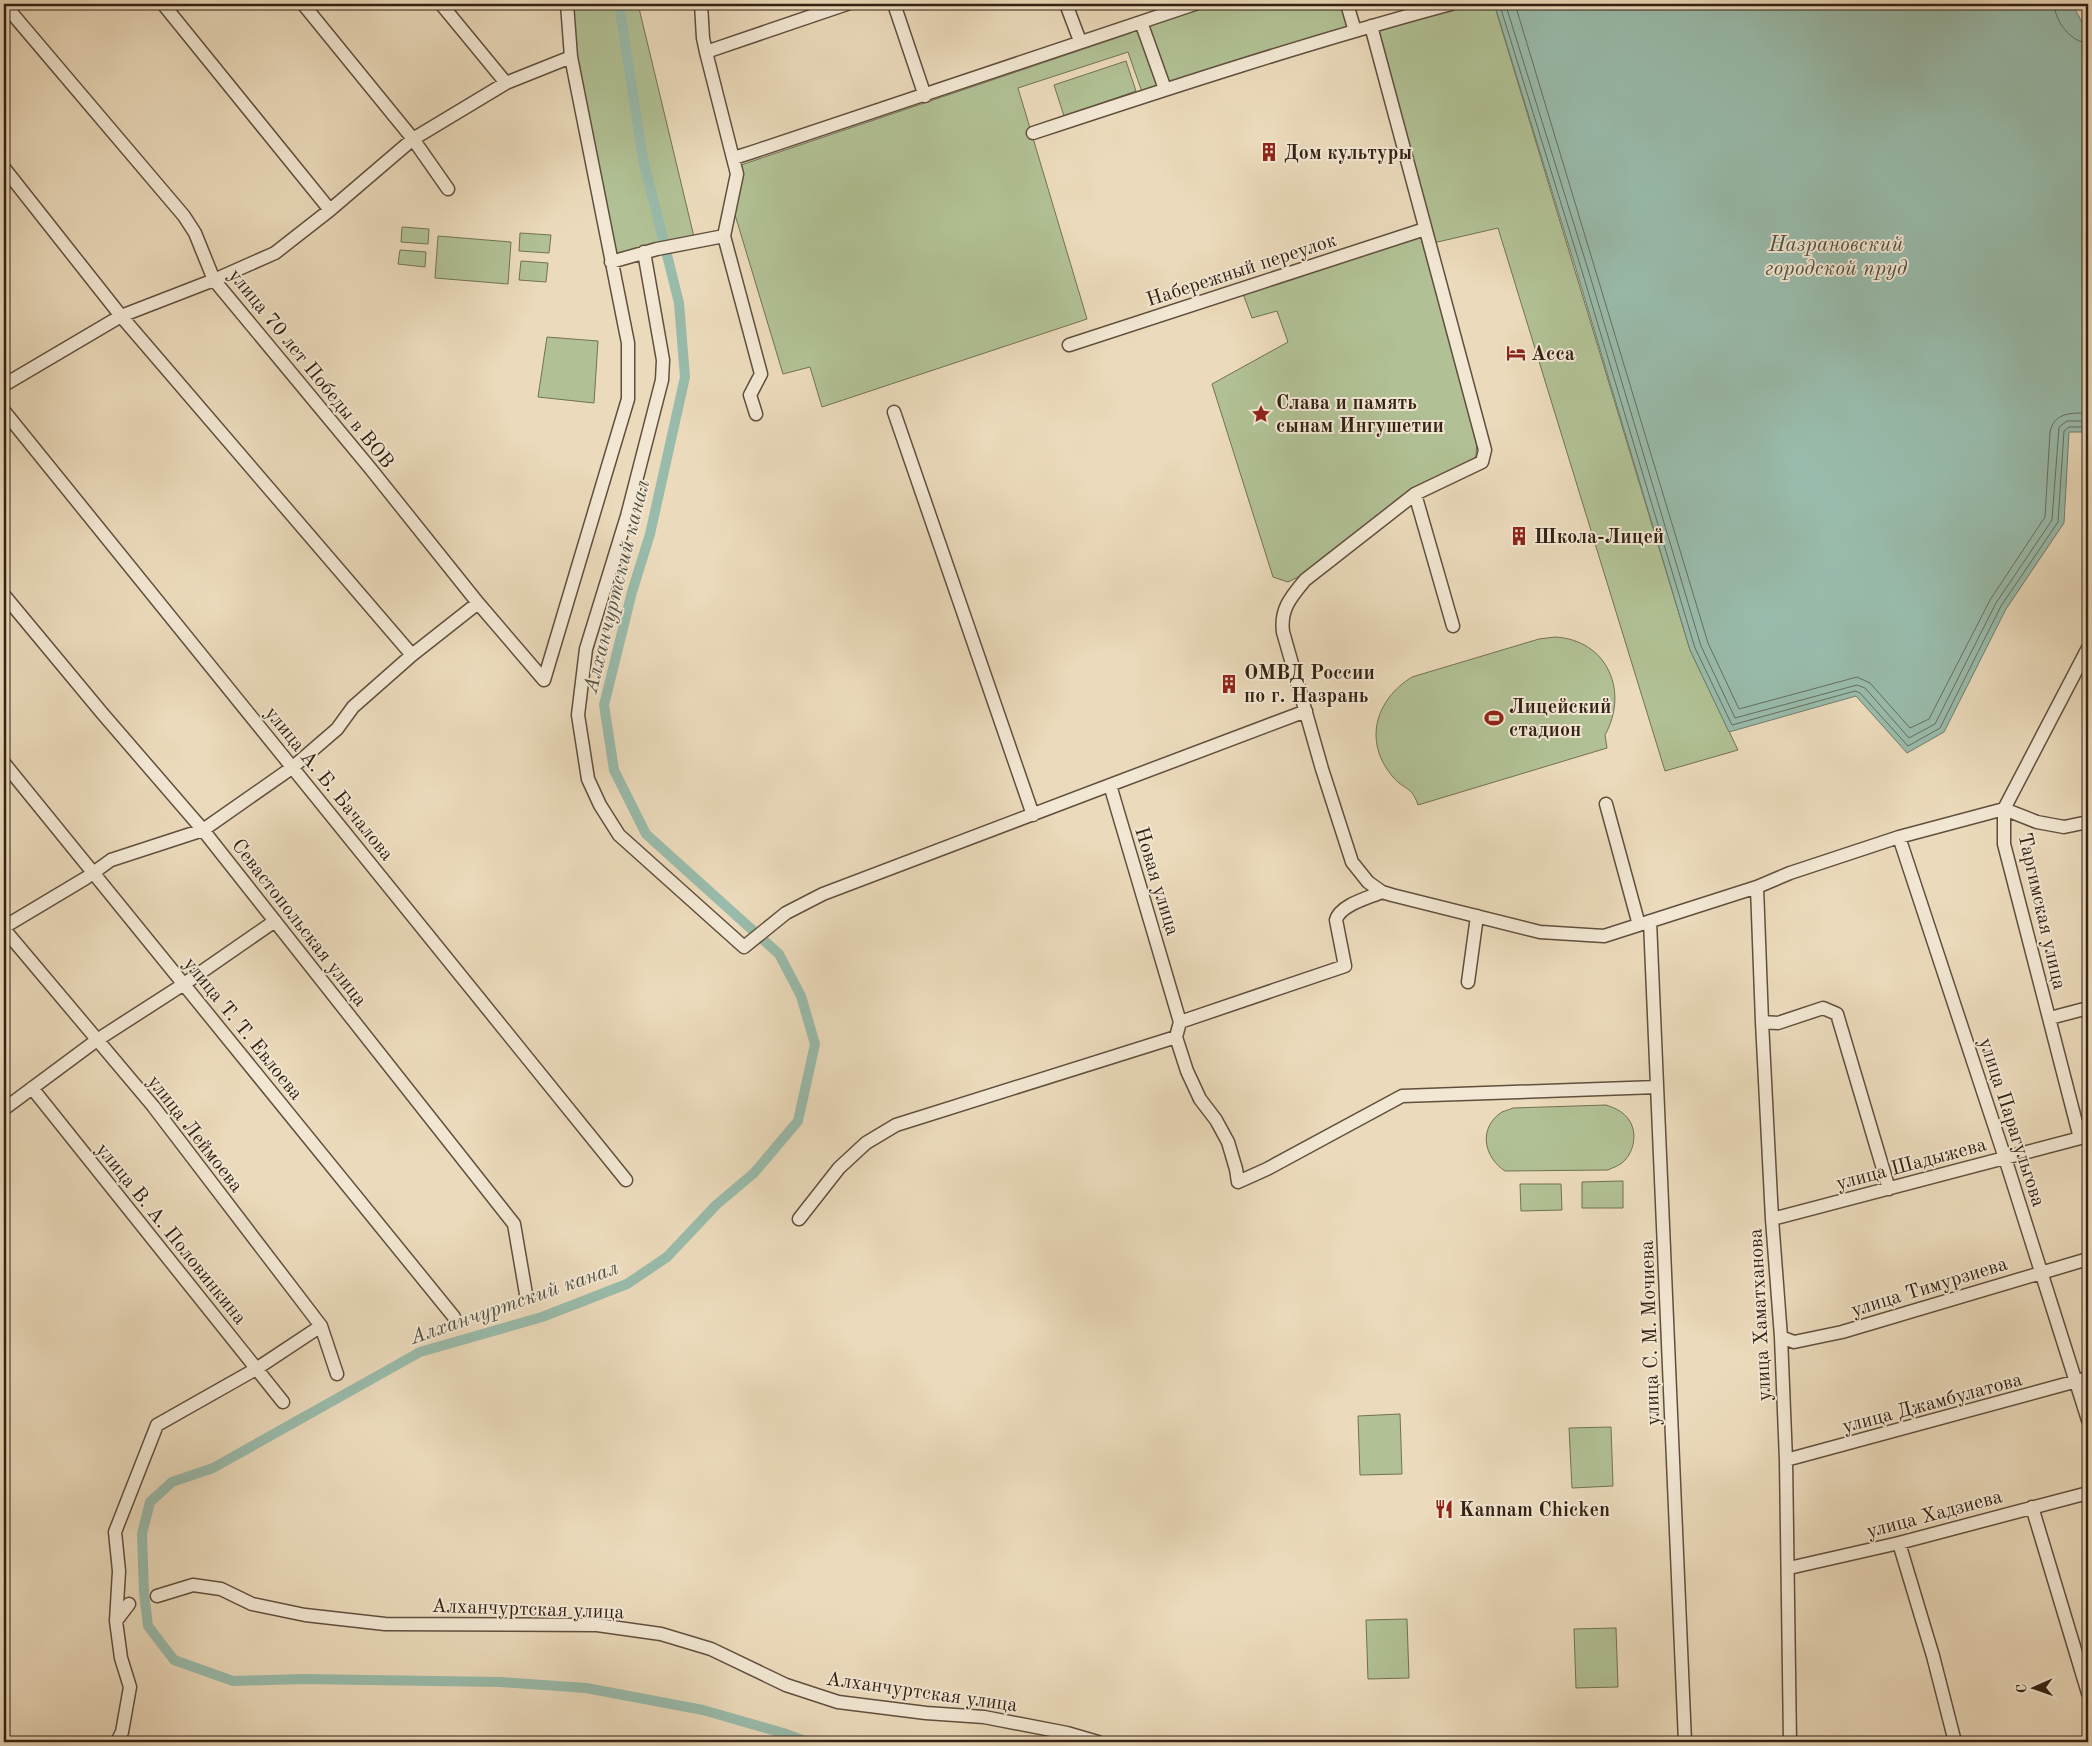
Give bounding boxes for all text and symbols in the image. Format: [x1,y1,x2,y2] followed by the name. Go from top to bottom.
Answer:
[1258,141,1280,163] building icon: Дом культуры
[1284,144,1412,164] place label: Дом культуры
[1144,231,1339,311] street label: Набережный переулок
[1765,235,1908,280] water label: Назрановский городской пруд
[224,266,397,473] street label: улица 70 лет Победы в ВОВ
[1505,342,1527,364] hotel icon: Асса
[1531,345,1575,365] place label: Асса
[1276,394,1444,437] place label: Слава и память сынам Ингушетии
[1250,403,1272,425] place icon: Слава и память сынам Ингушетии
[581,478,654,696] water label: Алханчуртский канал
[1508,525,1530,547] building icon: Школа-Лицей
[1534,528,1664,548] place label: Школа-Лицей
[1244,664,1375,707] place label: ОМВД России по г. Назрань
[1218,673,1240,695] building icon: ОМВД России по г. Назрань
[1509,698,1611,741] place label: Лицейский стадион
[260,703,397,865] street label: улица А. Б. Бачалова
[1483,707,1505,729] sports icon: Лицейский стадион
[1130,825,1182,938] street label: Новая улица
[2013,831,2069,992] street label: Таргимская улица
[227,836,370,1011] street label: Севастопольская улица
[179,954,306,1105] street label: улица Т. Т. Евлоева
[1974,1036,2048,1210] street label: улица Парагульгова
[143,1072,246,1197] street label: улица Леймоева
[1834,1135,1989,1195] street label: улица Шадыжева
[91,1140,250,1329] street label: улица В. А. Половинкина
[1746,1228,1776,1402] street label: улица Хаматханова
[1638,1240,1664,1426] street label: улица С. М. Мочиева
[1849,1255,2010,1321] street label: улица Тимурзиева
[407,1258,621,1349] water label: Алханчуртский канал
[1840,1370,2025,1438] street label: улица Джамбулатова
[1865,1487,2005,1543] street label: улица Хадзиева
[1433,1498,1455,1520] restaurant icon: Kannam Chicken
[1459,1501,1610,1521] place label: Kannam Chicken
[431,1597,625,1623] street label: Алханчуртская улица
[2010,1664,2060,1714] north arrow
[825,1670,1019,1716] street label: Алханчуртская улица
[2015,1684,2029,1693] text: С

